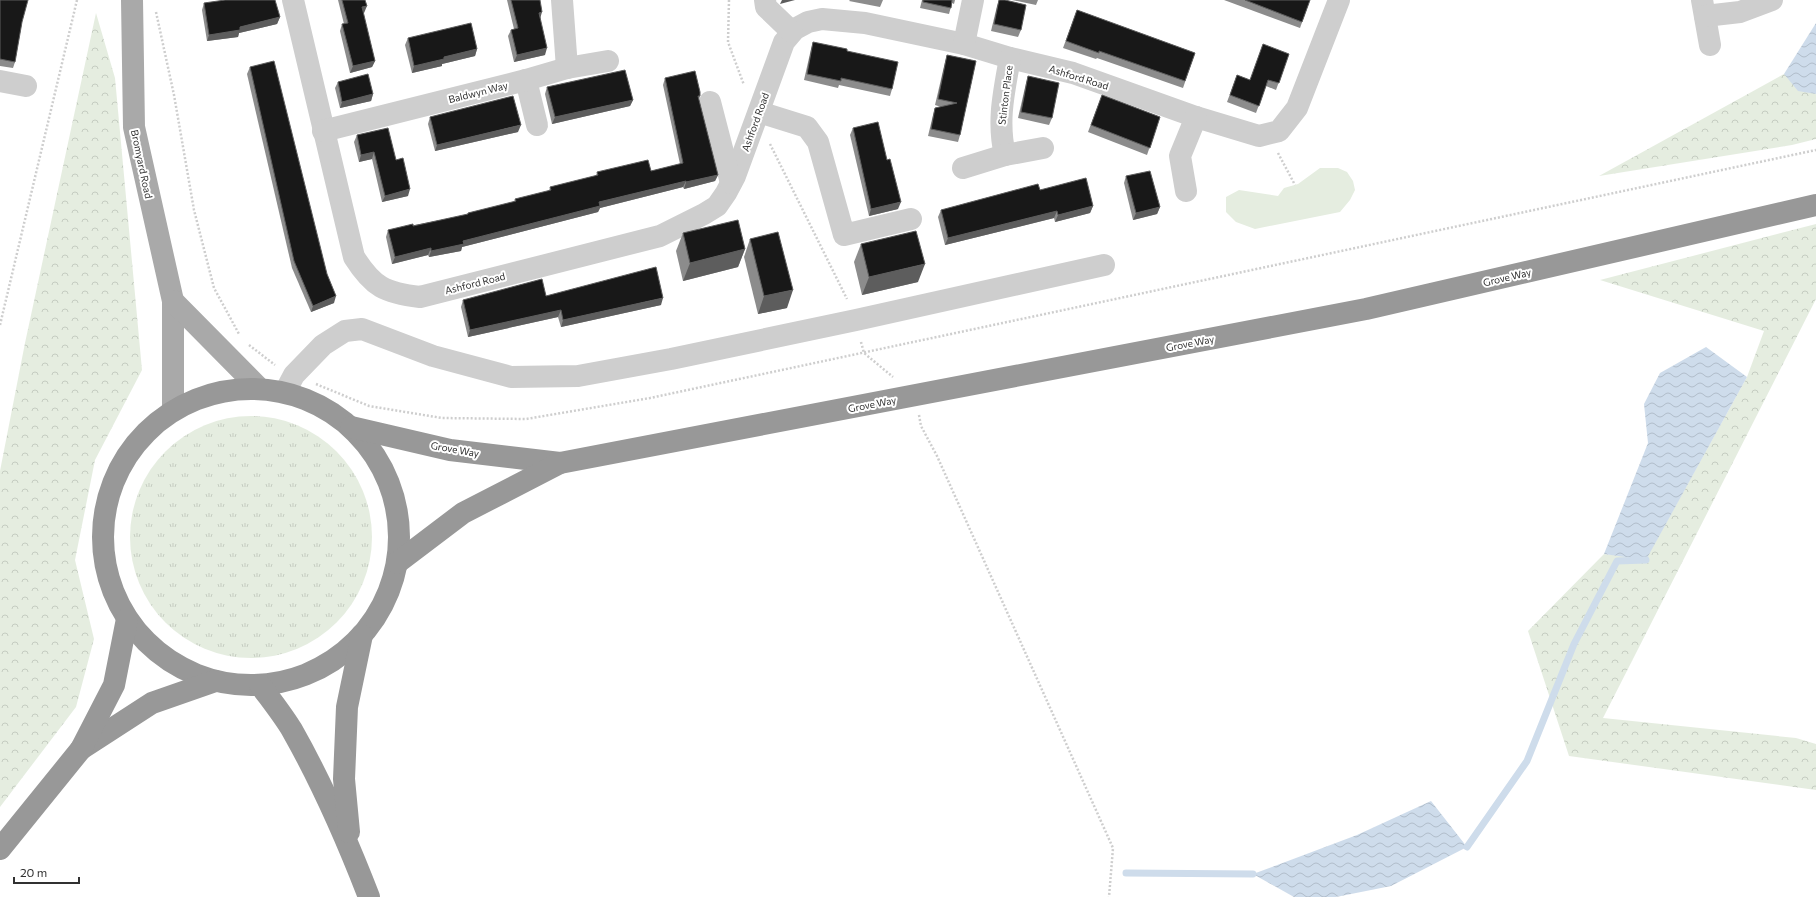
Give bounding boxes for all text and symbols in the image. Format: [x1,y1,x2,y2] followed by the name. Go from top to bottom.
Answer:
[1048,62,1110,92] street label: Ashford Road
[995,64,1015,126] street label: Stinton Place
[447,79,509,105] street label: Baldwyn Way
[739,91,771,153] street label: Ashford Road
[129,128,155,200] street label: Bromyard Road
[1482,266,1532,288] street label: Grove Way
[444,270,507,296] street label: Ashford Road
[1165,332,1215,354] street label: Grove Way
[847,393,897,415] street label: Grove Way
[430,439,480,459] street label: Grove Way
[14,859,79,885] scale bar
[20,865,47,879] text: 20 m

